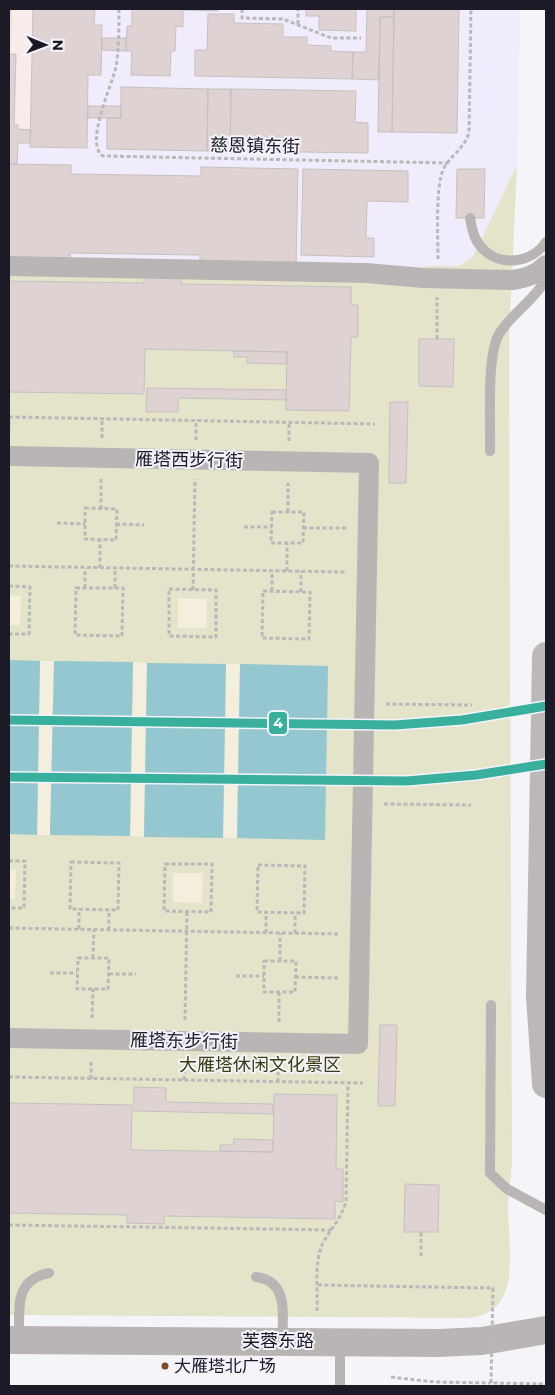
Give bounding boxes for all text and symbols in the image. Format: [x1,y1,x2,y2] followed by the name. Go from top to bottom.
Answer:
[20,20,70,70] north arrow
[49,39,67,51] text: N
[210,134,300,158] street label: 慈恩镇东街
[135,448,243,472] street label: 雁塔西步行街
[268,711,288,735] line badge: 4
[273,714,283,732] text: 4
[130,1029,238,1053] street label: 雁塔东步行街
[179,1054,341,1076] park label: 大雁塔休闲文化景区
[242,1330,314,1352] street label: 芙蓉东路
[174,1356,276,1376] place label: 大雁塔北广场
[160,1361,170,1371] marker: 大雁塔北广场

